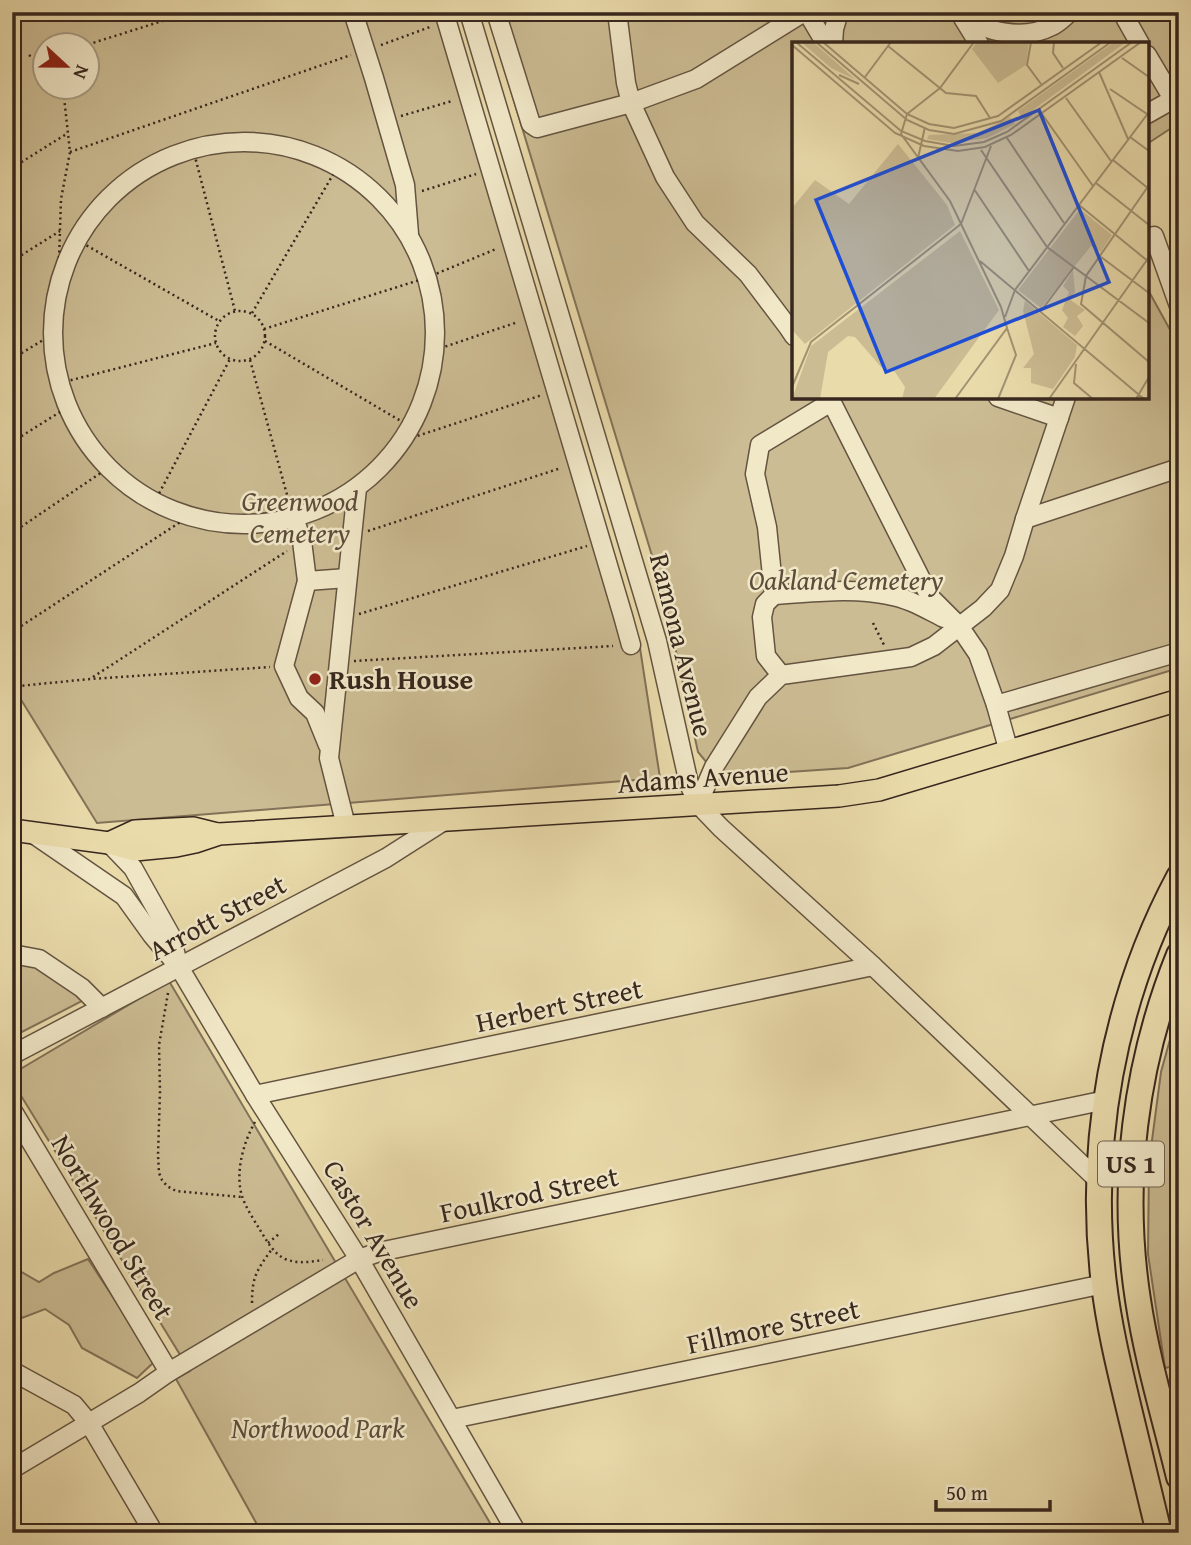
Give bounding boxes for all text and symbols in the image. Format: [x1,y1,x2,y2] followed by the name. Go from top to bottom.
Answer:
[32,32,102,102] north arrow
[792,42,1149,399] inset map
[66,61,97,84] text: N
[242,480,358,553] park label: Greenwood Cemetery
[640,549,725,741] street label: Ramona Avenue
[749,559,943,600] park label: Oakland Cemetery
[329,658,473,699] place label: Rush House
[307,671,323,687] marker: Rush House
[616,750,790,803] street label: Adams Avenue
[141,863,293,970] street label: Arrott Street
[472,967,646,1042] street label: Herbert Street
[42,1126,185,1327] street label: Northwood Street
[1098,1142,1164,1186] road number: US 1
[314,1151,435,1316] street label: Castor Avenue
[436,1155,622,1232] street label: Foulkrod Street
[683,1287,863,1364] street label: Fillmore Street
[230,1407,405,1448] park label: Northwood Park
[936,1468,1049,1512] scale bar
[946,1477,988,1508] text: 50 m

